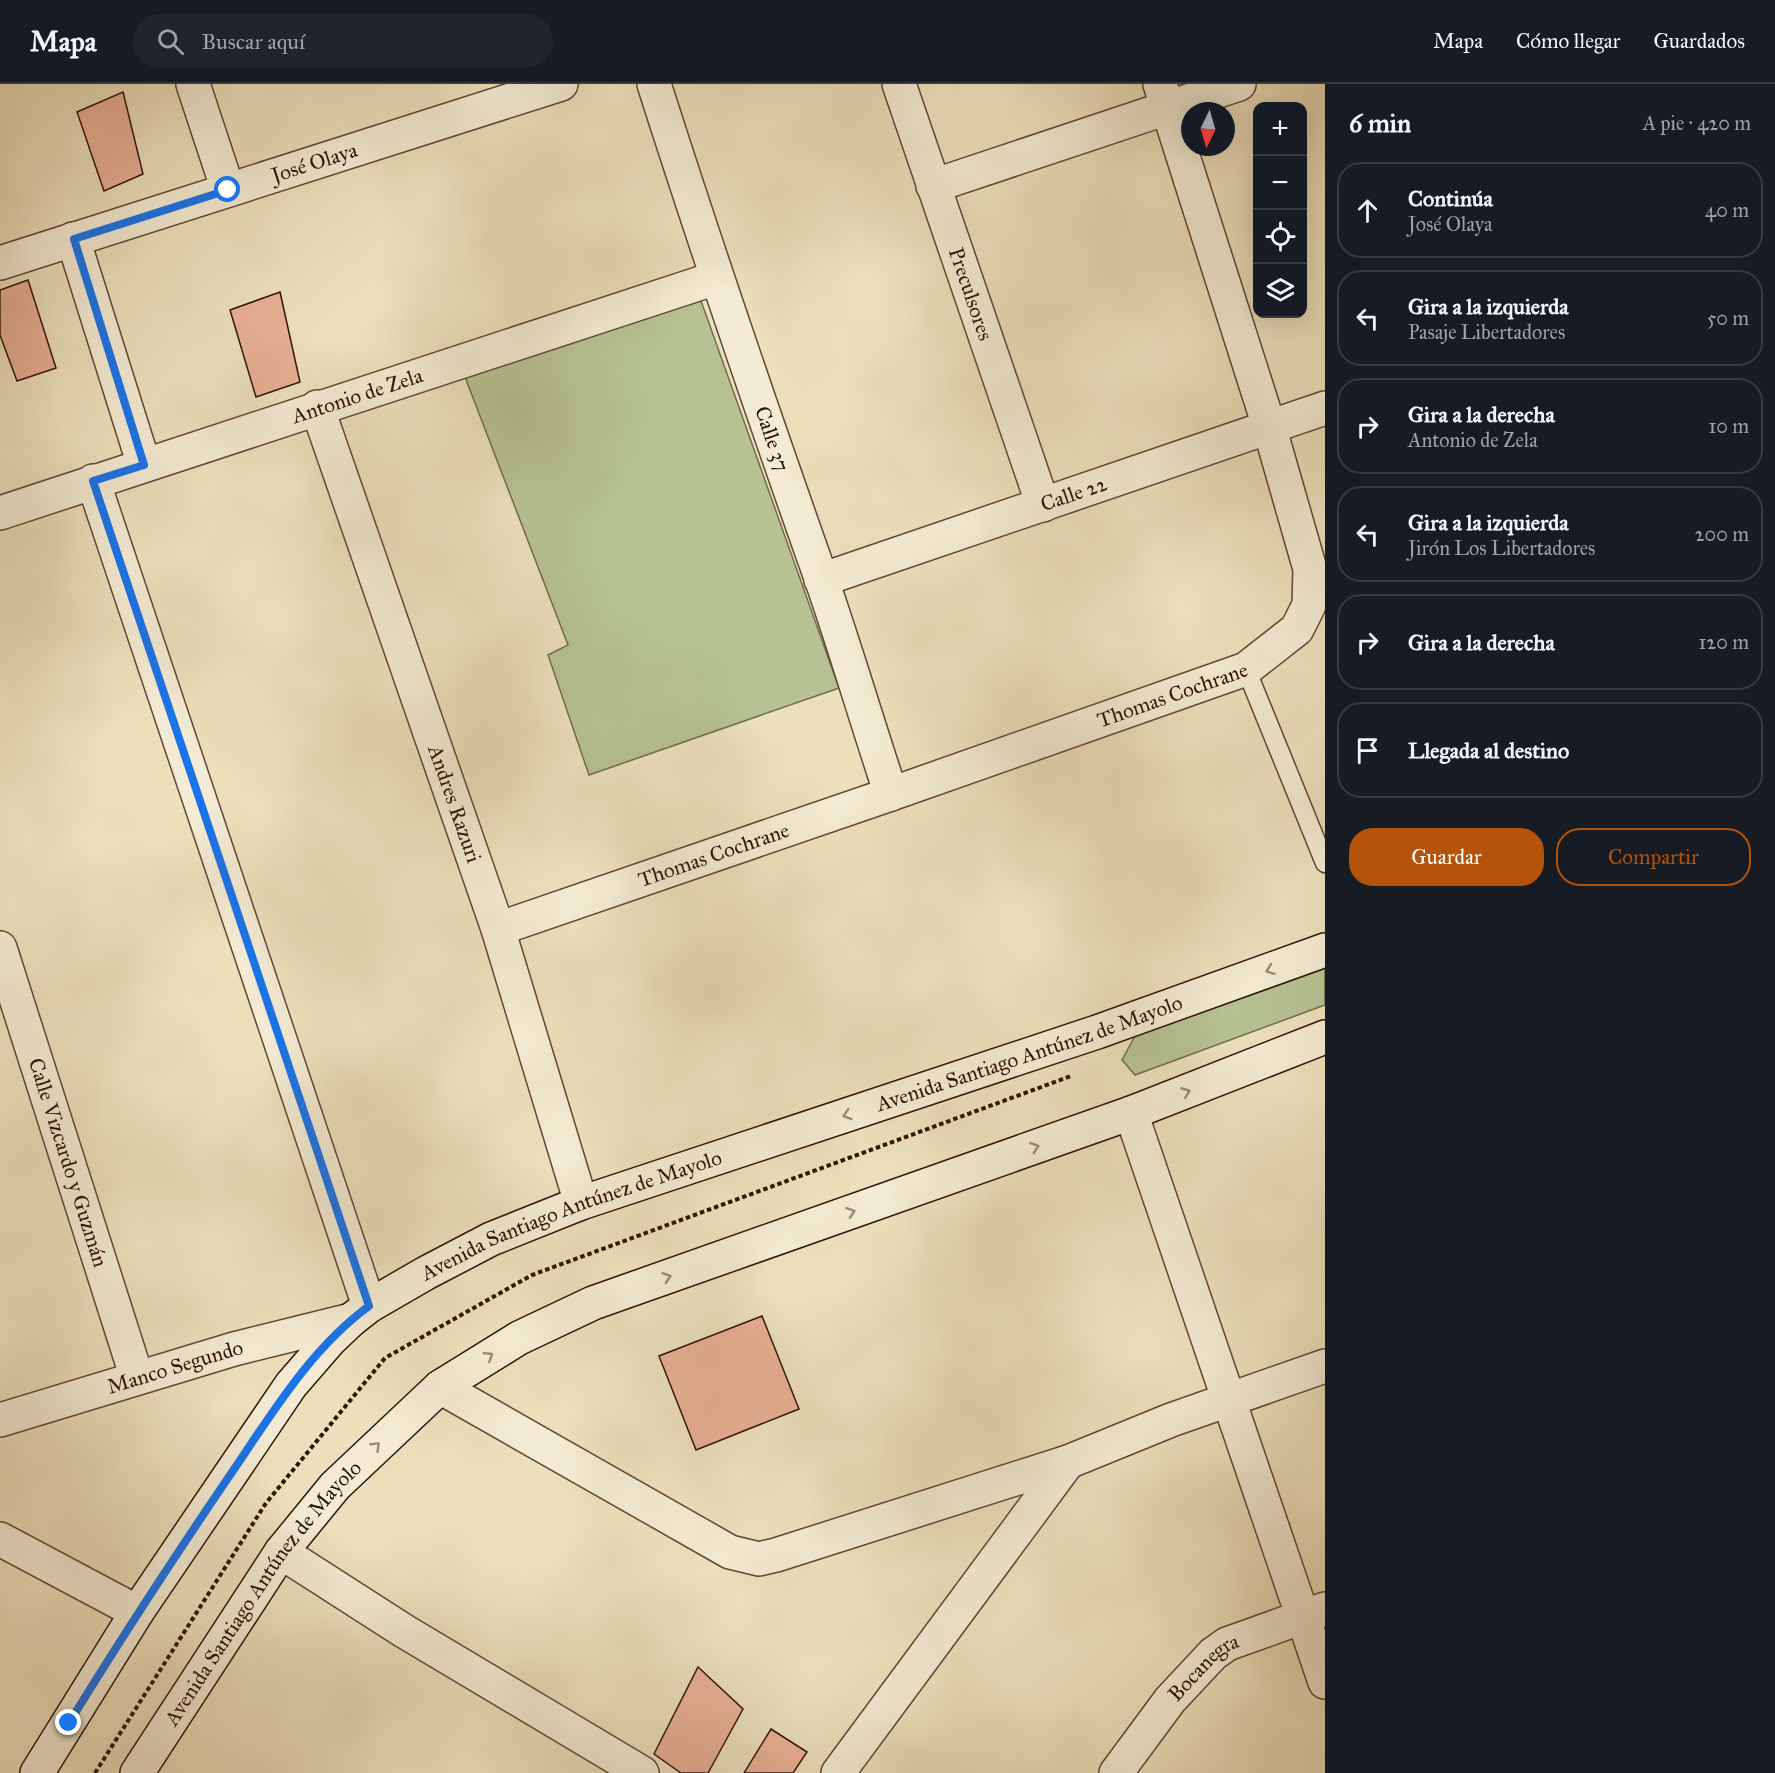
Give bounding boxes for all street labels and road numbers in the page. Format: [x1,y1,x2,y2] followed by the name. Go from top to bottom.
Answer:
[266,137,361,189] street label: José Olaya
[943,244,999,344] street label: Preculsores
[288,362,426,430] street label: Antonio de Zela
[749,403,796,475] street label: Calle 37
[1037,470,1111,517] street label: Calle 22
[1094,656,1252,733] street label: Thomas Cochrane
[422,741,487,866] street label: Andres Razuri
[635,817,793,893] street label: Thomas Cochrane
[872,989,1186,1118] street label: Avenida Santiago Antúnez de Mayolo
[23,1055,114,1270] street label: Calle Vizcardo y Guzmán
[416,1144,725,1287] street label: Avenida Santiago Antúnez de Mayolo
[104,1334,246,1400] street label: Manco Segundo
[158,1455,367,1731] street label: Avenida Santiago Antúnez de Mayolo
[1162,1628,1242,1707] street label: Bocanegra

